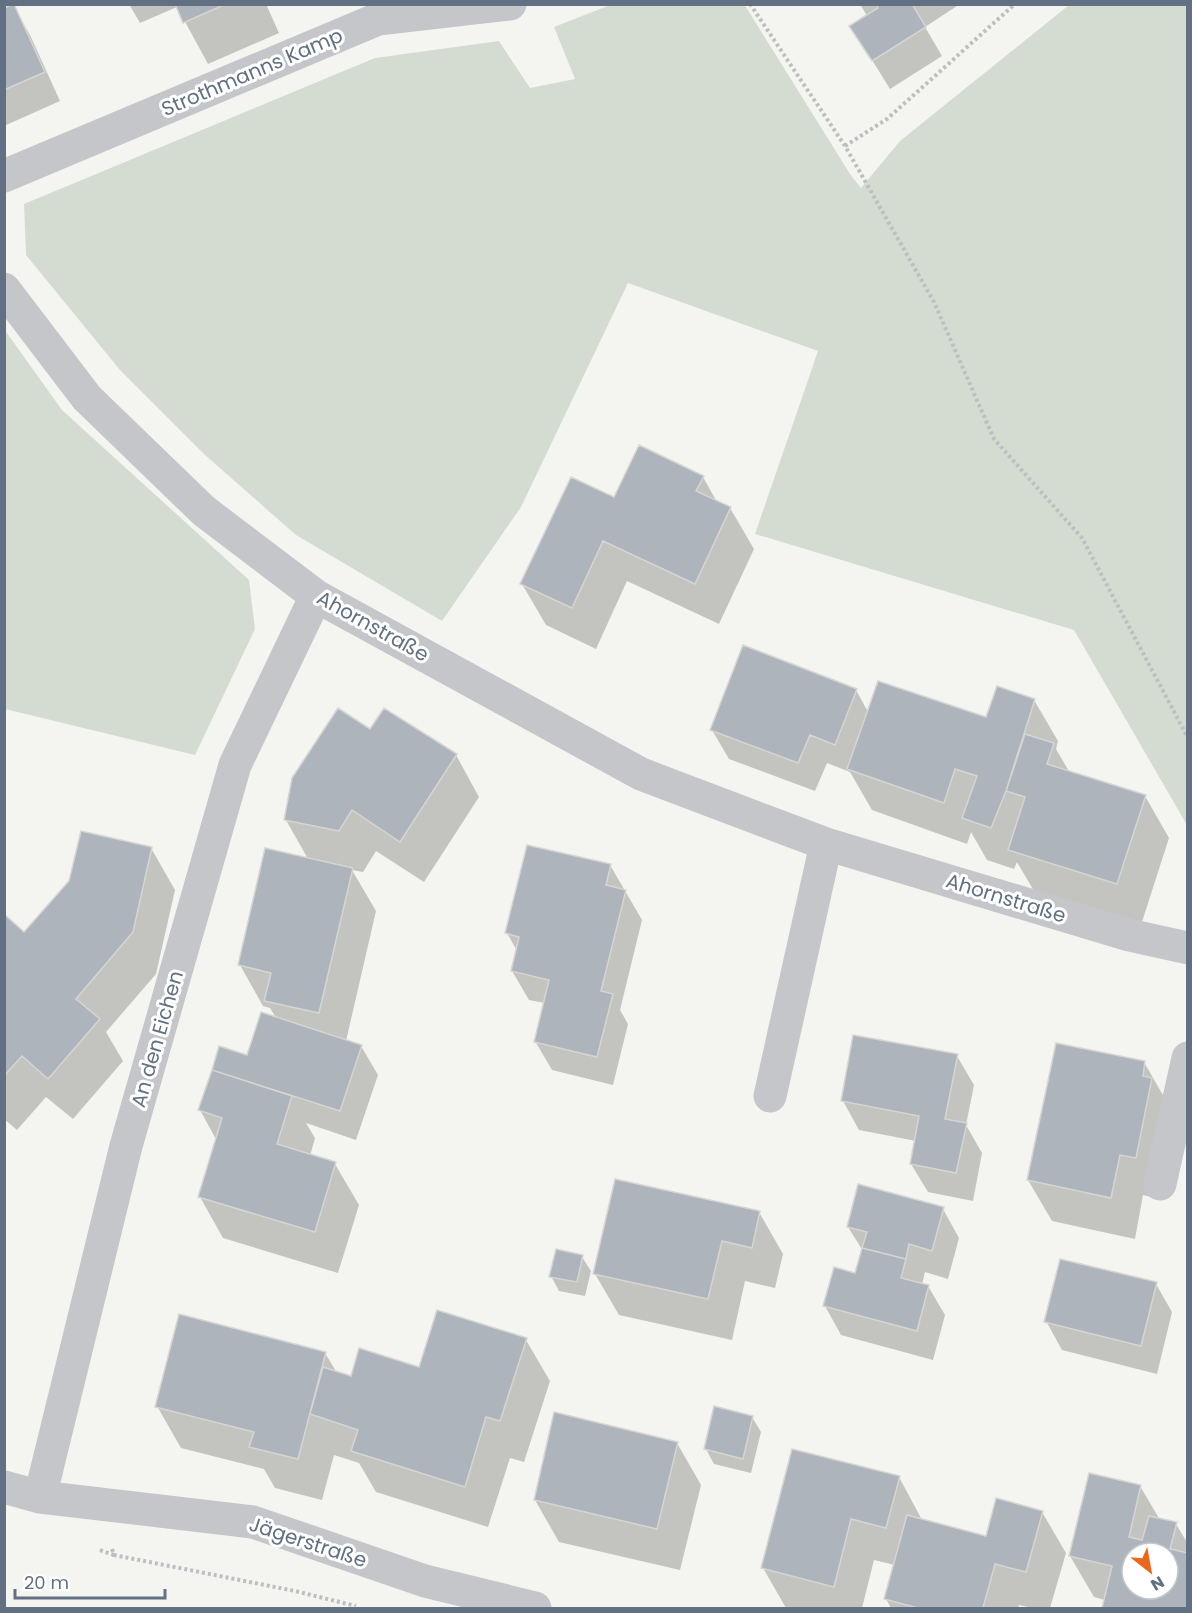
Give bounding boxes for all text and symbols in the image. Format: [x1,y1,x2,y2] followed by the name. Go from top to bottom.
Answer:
[157,21,347,123] street label: Strothmanns Kamp
[312,584,434,668] street label: Ahornstraße
[943,866,1069,930] street label: Ahornstraße
[124,967,190,1111] street label: An den Eichen
[246,1510,370,1574] street label: Jägerstraße
[1120,1541,1180,1601] north arrow
[15,1562,165,1600] scale bar
[24,1570,69,1595] text: 20 m
[1146,1570,1169,1596] text: N

